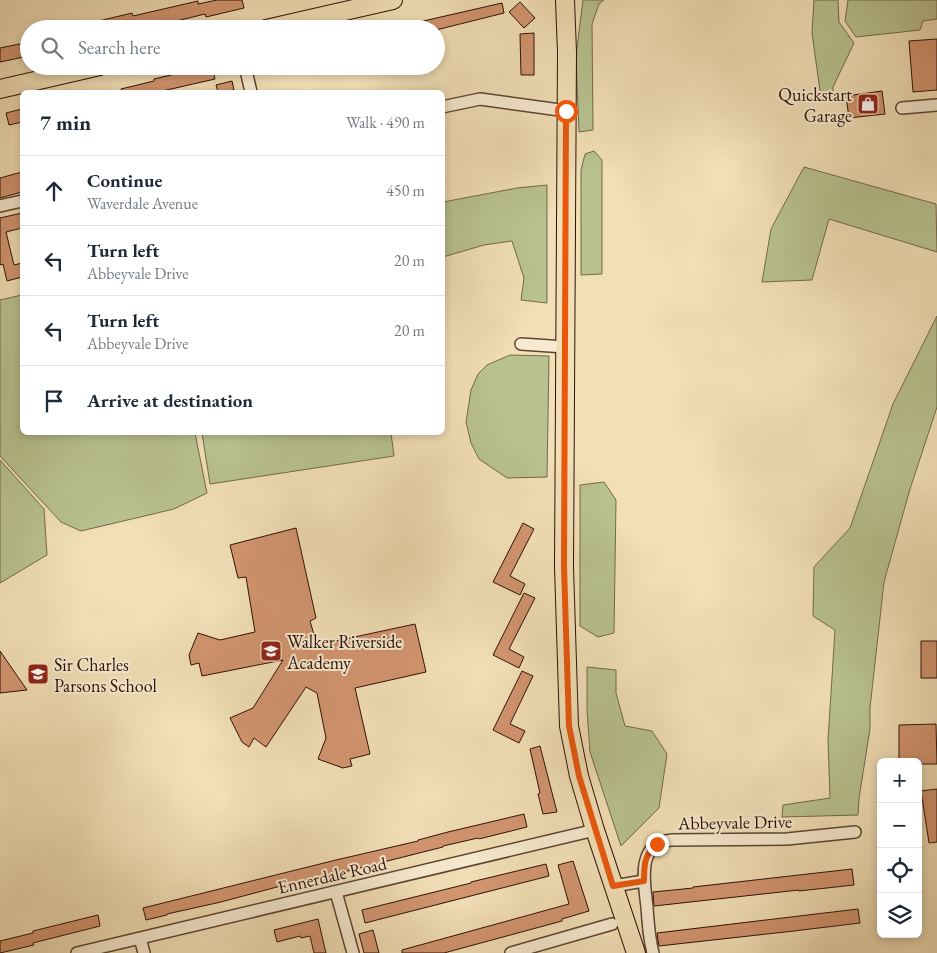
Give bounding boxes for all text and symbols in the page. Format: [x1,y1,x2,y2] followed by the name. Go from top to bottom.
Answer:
[20,20,445,75] search box
[38,34,66,62] icon: search
[78,35,160,60] text: Search here
[778,83,852,127] place label: Quickstart Garage
[856,92,880,116] shop icon: Quickstart Garage
[555,100,578,123] route start
[40,109,91,136] text: 7 min
[346,112,425,133] text: Walk · 490 m
[87,168,162,193] text: Continue
[40,177,68,205] icon: ahead
[386,180,425,201] text: 450 m
[87,193,198,214] text: Waverdale Avenue
[87,238,159,263] text: Turn left
[40,247,68,275] icon: left
[394,250,425,271] text: 20 m
[87,263,188,284] text: Abbeyvale Drive
[87,308,159,333] text: Turn left
[40,317,68,345] icon: left
[394,320,425,341] text: 20 m
[87,333,188,354] text: Abbeyvale Drive
[40,387,68,415] icon: arrive
[87,388,253,413] text: Arrive at destination
[286,630,402,674] place label: Walker Riverside Academy
[259,639,283,663] school or university icon: Walker Riverside Academy
[54,653,157,697] place label: Sir Charles Parsons School
[26,662,50,686] school or university icon: Sir Charles Parsons School
[877,758,922,938] map controls
[877,758,922,803] button: +
[877,803,922,848] button: −
[677,810,792,835] street label: Abbeyvale Drive
[646,833,669,856] route end
[877,848,922,893] button: locate
[275,851,390,899] street label: Ennerdale Road
[877,893,922,938] button: layers

